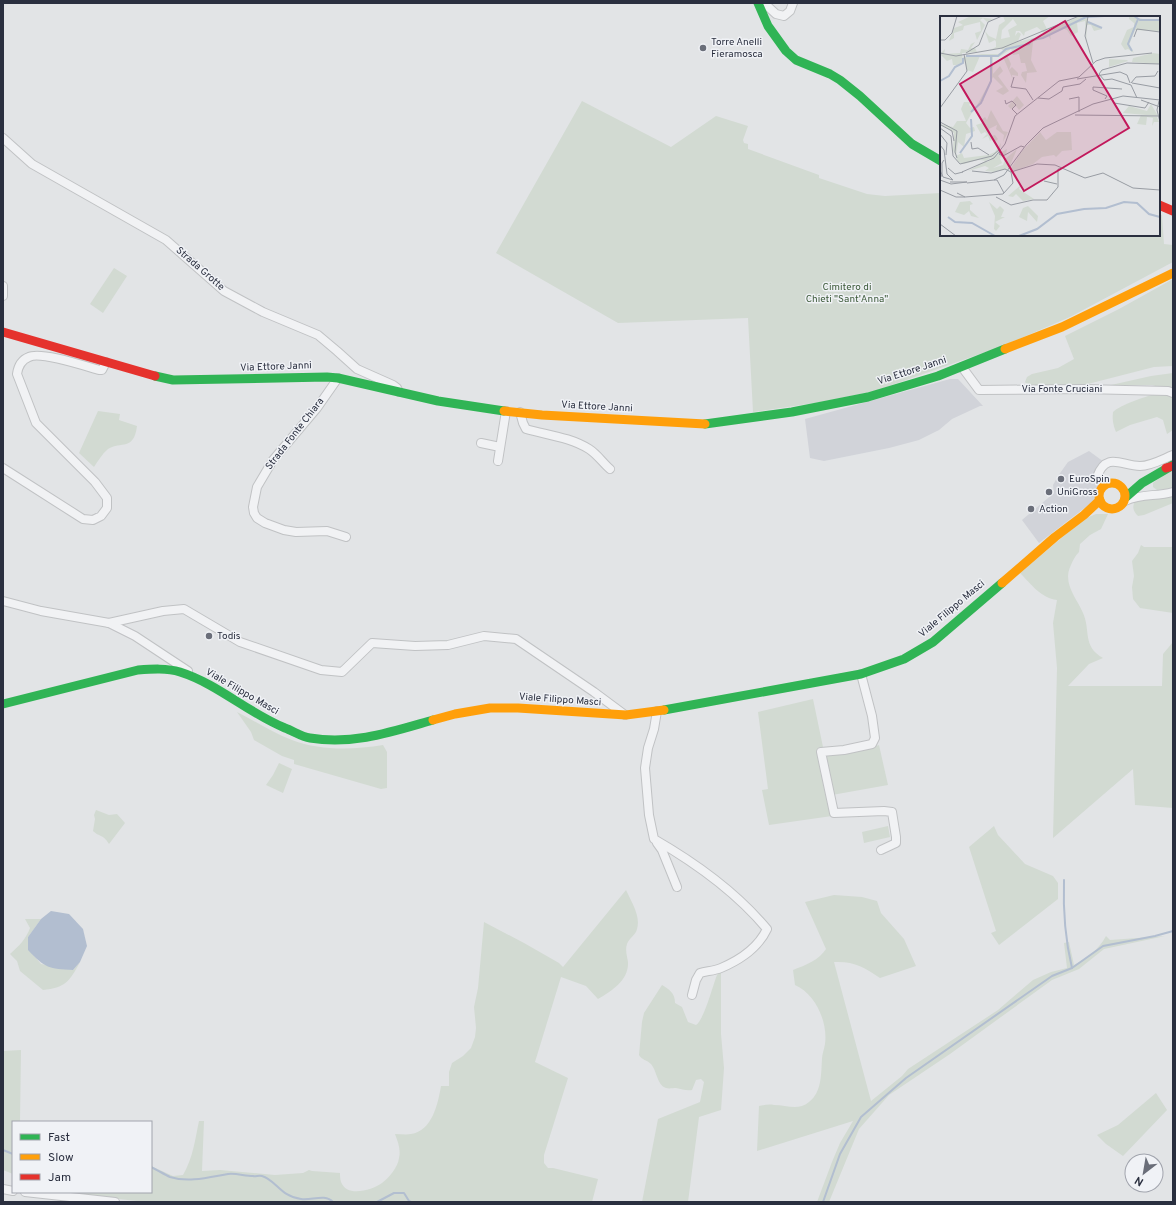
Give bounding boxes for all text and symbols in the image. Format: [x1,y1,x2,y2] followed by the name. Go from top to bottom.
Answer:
[940,16,1160,236] inset map
[711,36,763,61] place label: Torre Anelli Fieramosca
[698,43,708,53] marker: Torre Anelli Fieramosca
[173,244,227,294] street label: Strada Grotte
[806,281,888,306] park label: Cimitero di Chieti "Sant'Anna"
[876,354,948,388] street label: Via Ettore Janni
[240,359,312,375] street label: Via Ettore Janni
[1022,383,1102,396] street label: Via Fonte Cruciani
[263,395,327,473] street label: Strada Fonte Chiara
[561,399,633,415] street label: Via Ettore Janni
[1069,473,1110,486] place label: EuroSpin
[1056,474,1066,484] marker: EuroSpin
[1057,486,1098,499] place label: UniGross
[1044,487,1054,497] marker: UniGross
[1039,503,1068,516] place label: Action
[1026,504,1036,514] marker: Action
[916,578,988,640] street label: Viale Filippo Masci
[217,630,241,643] place label: Todis
[204,631,214,641] marker: Todis
[203,666,281,718] street label: Viale Filippo Masci
[518,691,602,709] street label: Viale Filippo Masci
[12,1121,152,1193] legend
[48,1130,70,1146] text: Fast
[48,1150,74,1166] text: Slow
[1124,1153,1164,1193] north arrow
[48,1170,71,1186] text: Jam
[1132,1173,1146,1189] text: N

